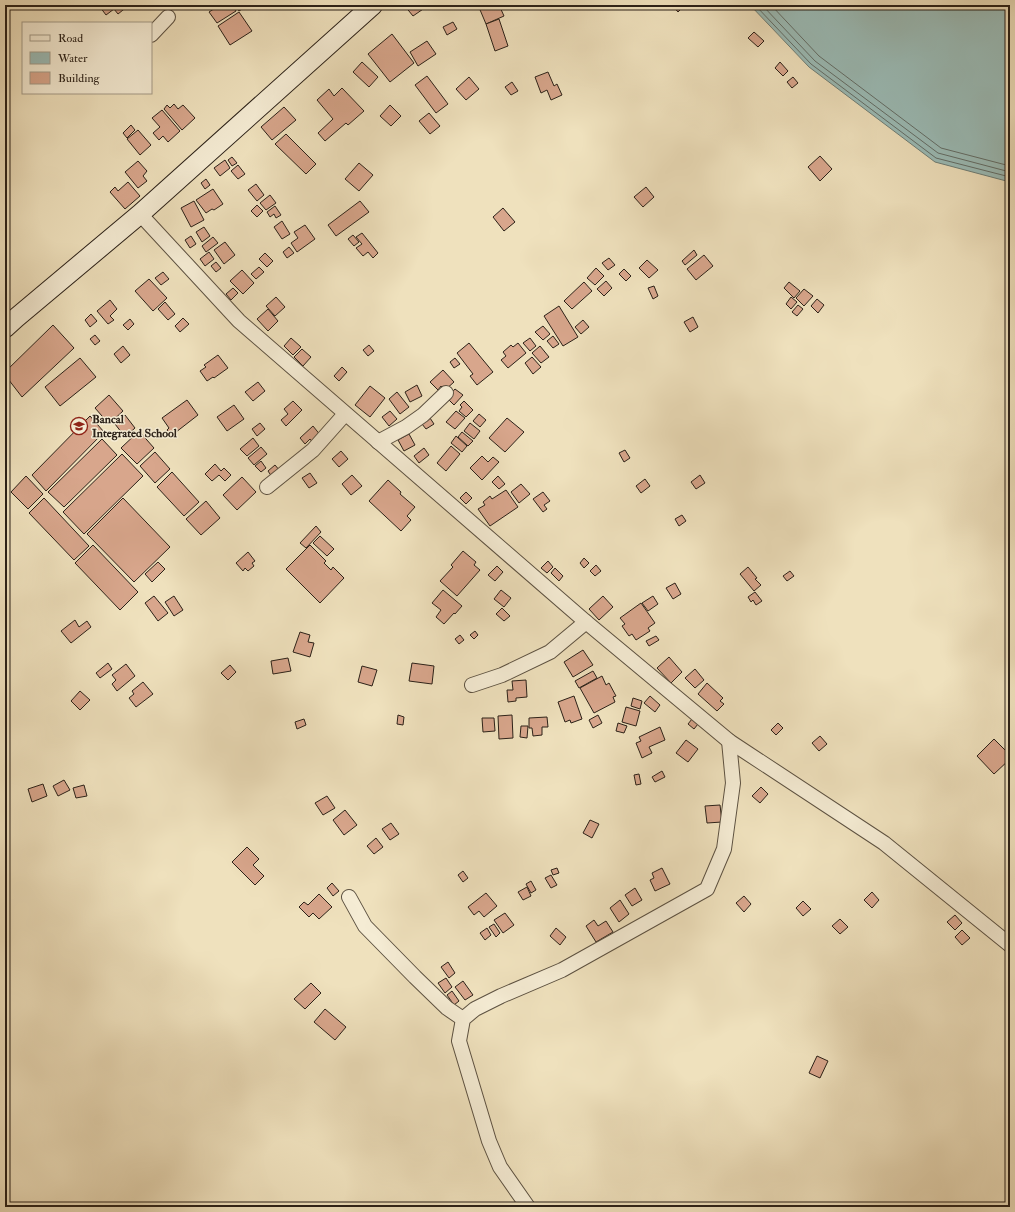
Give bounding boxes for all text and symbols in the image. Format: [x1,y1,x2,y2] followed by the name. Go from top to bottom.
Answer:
[22,22,152,94] legend
[58,31,83,46] text: Road
[57,51,88,66] text: Water
[58,71,101,86] text: Building
[92,412,178,441] place label: Bancal Integrated School
[69,416,89,436] school or university icon: Bancal Integrated School

